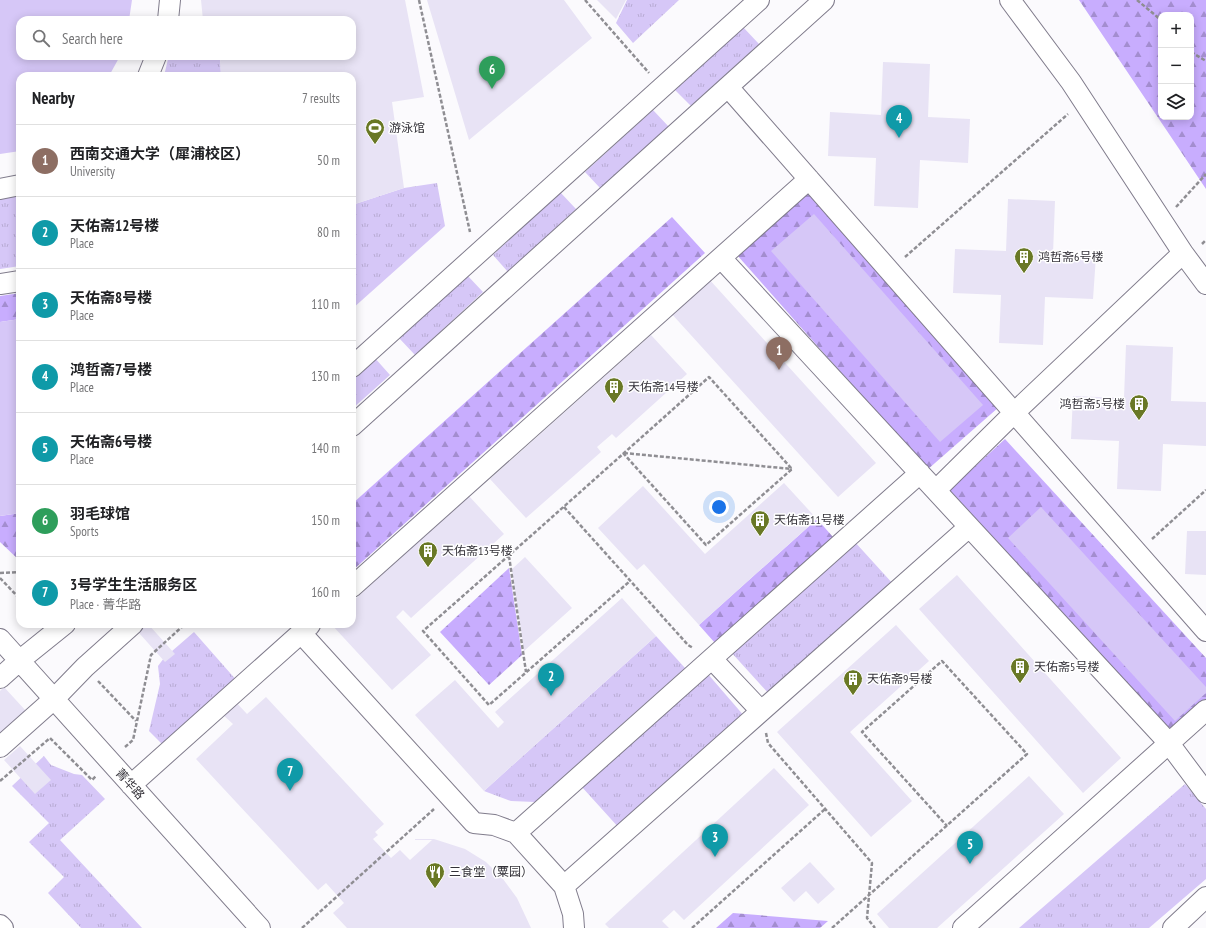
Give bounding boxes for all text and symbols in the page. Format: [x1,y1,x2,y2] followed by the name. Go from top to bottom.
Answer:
[1158,12,1194,120] map controls
[1158,12,1194,48] button: +
[16,16,356,60] search box
[30,27,52,49] icon: search
[62,29,123,48] text: Search here
[1158,48,1194,84] button: −
[479,56,505,89] pin: 6
[1158,84,1194,120] button: layers
[32,87,75,109] text: Nearby
[302,90,340,107] text: 7 results
[886,105,912,138] pin: 4
[364,117,386,145] sports icon: 游泳馆
[389,120,425,135] place label: 游泳馆
[70,144,250,163] text: 西南交通大学（犀浦校区）
[42,152,48,169] text: 1
[317,152,340,169] text: 50 m
[70,163,115,180] text: University
[70,216,159,235] text: 天佑斋12号楼
[42,224,48,241] text: 2
[317,224,340,241] text: 80 m
[70,235,94,252] text: Place
[1013,246,1035,274] building icon: 鸿哲斋6号楼
[1038,249,1103,264] place label: 鸿哲斋6号楼
[70,288,152,307] text: 天佑斋8号楼
[42,296,48,313] text: 3
[311,296,340,313] text: 110 m
[70,307,94,324] text: Place
[766,337,792,370] pin: 1
[70,360,152,379] text: 鸿哲斋7号楼
[42,368,48,385] text: 4
[311,368,340,385] text: 130 m
[603,376,625,404] building icon: 天佑斋14号楼
[70,379,94,396] text: Place
[628,379,699,394] place label: 天佑斋14号楼
[1128,393,1150,421] building icon: 鸿哲斋5号楼
[1060,396,1125,411] place label: 鸿哲斋5号楼
[70,432,152,451] text: 天佑斋6号楼
[42,440,48,457] text: 5
[311,440,340,457] text: 140 m
[70,451,94,468] text: Place
[709,497,729,517] your location
[70,504,130,523] text: 羽毛球馆
[749,509,771,537] building icon: 天佑斋11号楼
[42,512,48,529] text: 6
[311,512,340,529] text: 150 m
[774,512,845,527] place label: 天佑斋11号楼
[70,523,99,540] text: Sports
[417,540,439,568] building icon: 天佑斋13号楼
[442,543,513,558] place label: 天佑斋13号楼
[70,575,197,594] text: 3号学生生活服务区
[42,584,48,601] text: 7
[311,584,340,601] text: 160 m
[70,596,141,613] text: Place · 菁华路
[1009,656,1031,684] building icon: 天佑斋5号楼
[1034,659,1099,674] place label: 天佑斋5号楼
[538,663,564,696] pin: 2
[842,668,864,696] building icon: 天佑斋9号楼
[867,671,932,686] place label: 天佑斋9号楼
[277,758,303,791] pin: 7
[113,765,148,802] street label: 菁华路
[702,824,728,857] pin: 3
[957,831,983,864] pin: 5
[424,861,446,889] restaurant icon: 三食堂（粟园）
[449,864,533,879] place label: 三食堂（粟园）

